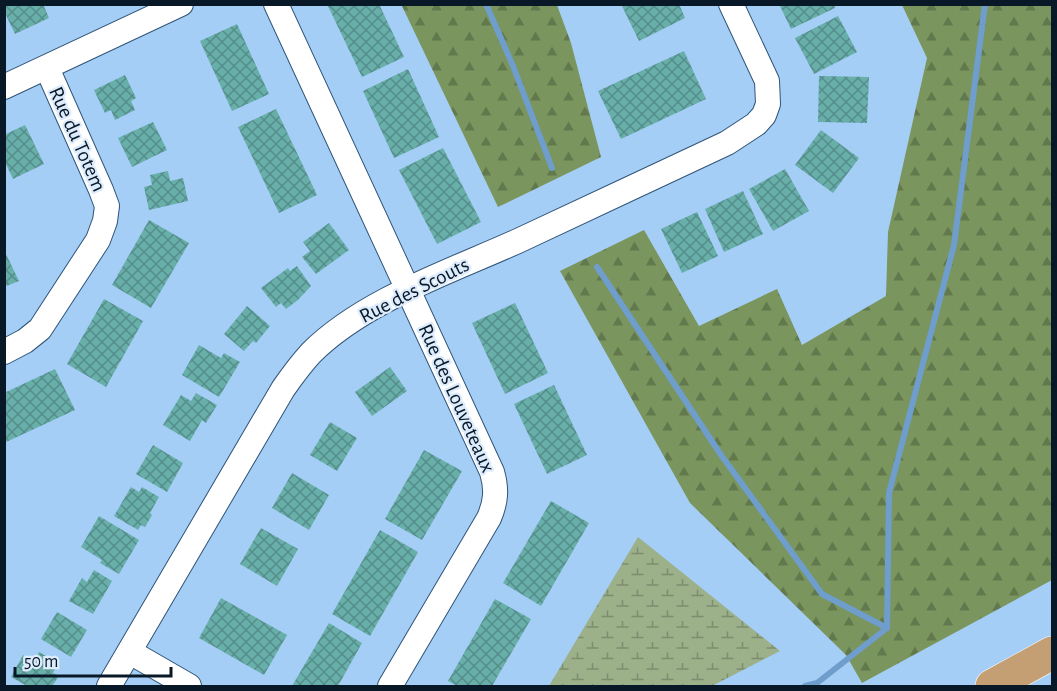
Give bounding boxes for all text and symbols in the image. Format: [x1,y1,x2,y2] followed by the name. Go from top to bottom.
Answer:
[45,84,110,195] street label: Rue du Totem
[356,254,472,327] street label: Rue des Scouts
[414,321,499,476] street label: Rue des Louveteaux
[15,640,171,678] scale bar
[24,653,58,671] text: 50 m

